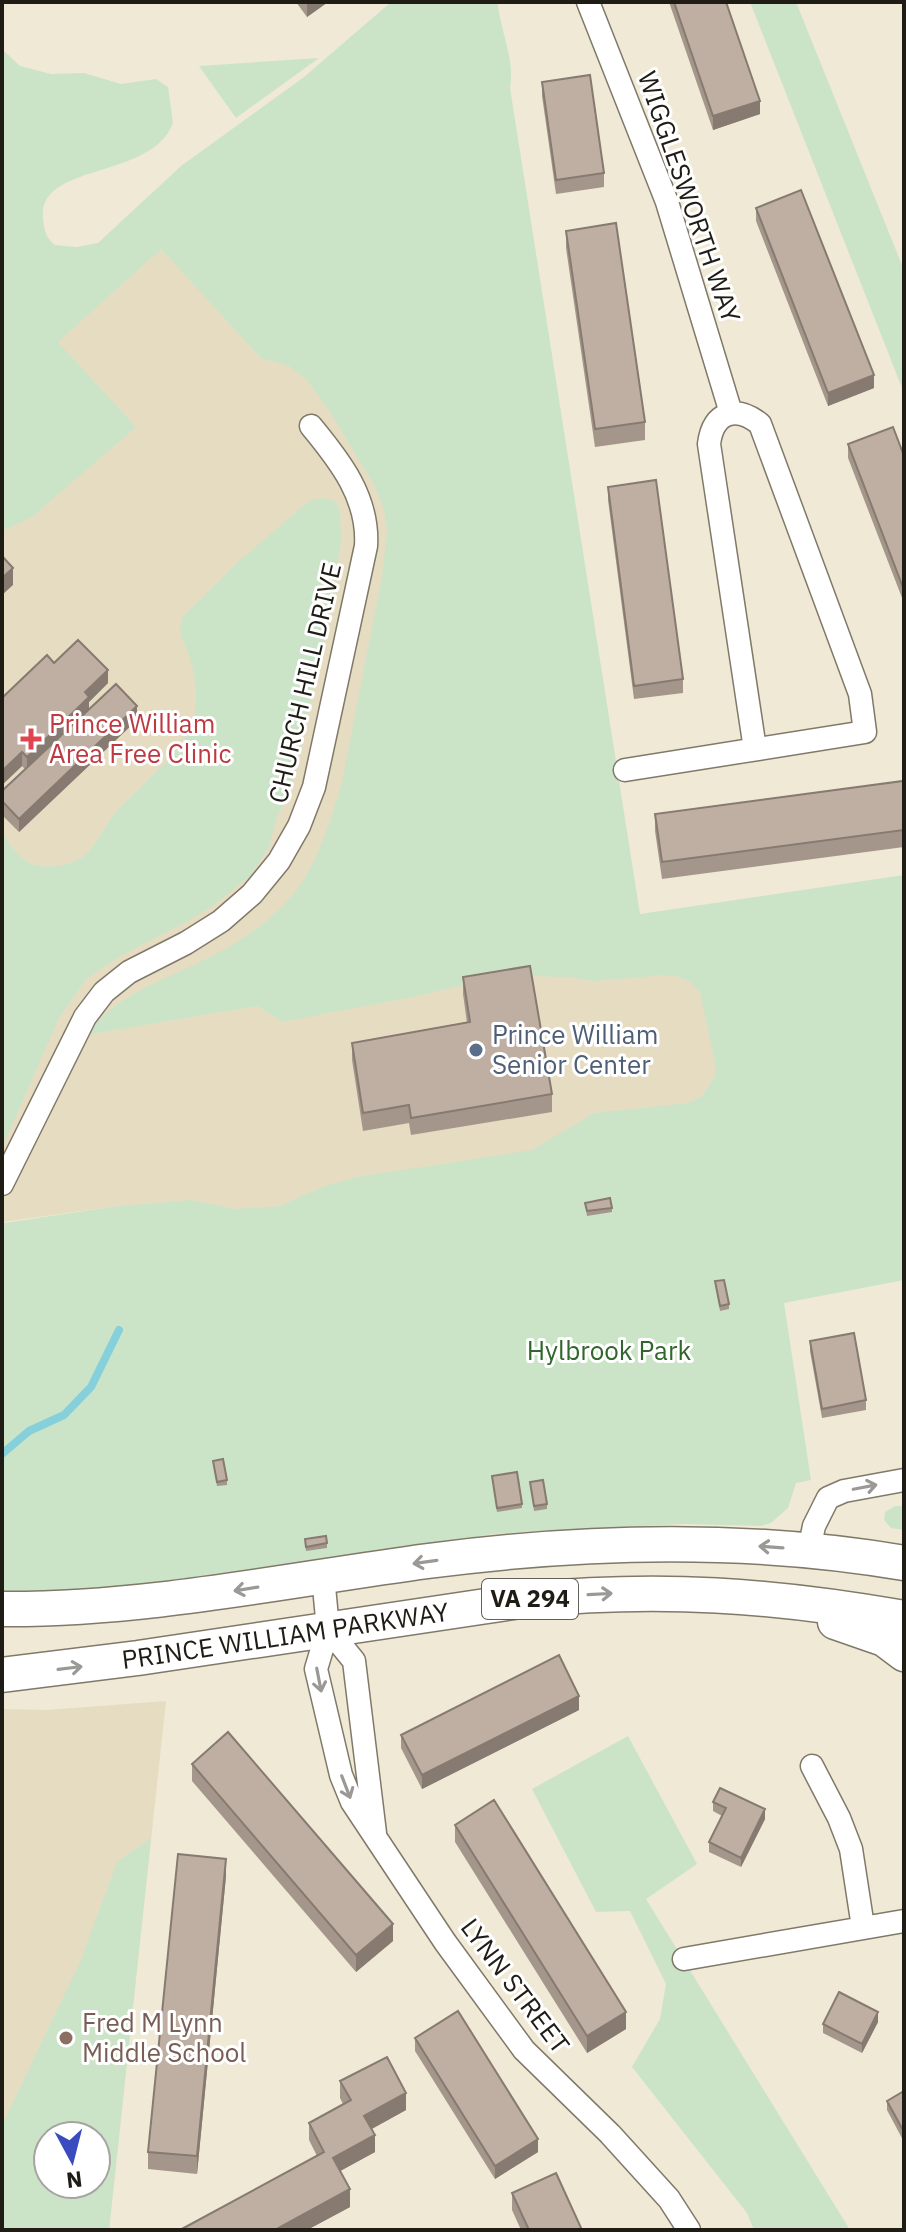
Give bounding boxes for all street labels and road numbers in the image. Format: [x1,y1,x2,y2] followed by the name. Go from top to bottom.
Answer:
[631,66,749,327] street label: WIGGLESWORTH WAY
[260,559,348,806] street label: CHURCH HILL DRIVE
[482,1579,578,1619] road number: VA 294
[120,1594,452,1676] street label: PRINCE WILLIAM PARKWAY
[454,1911,578,2060] street label: LYNN STREET

